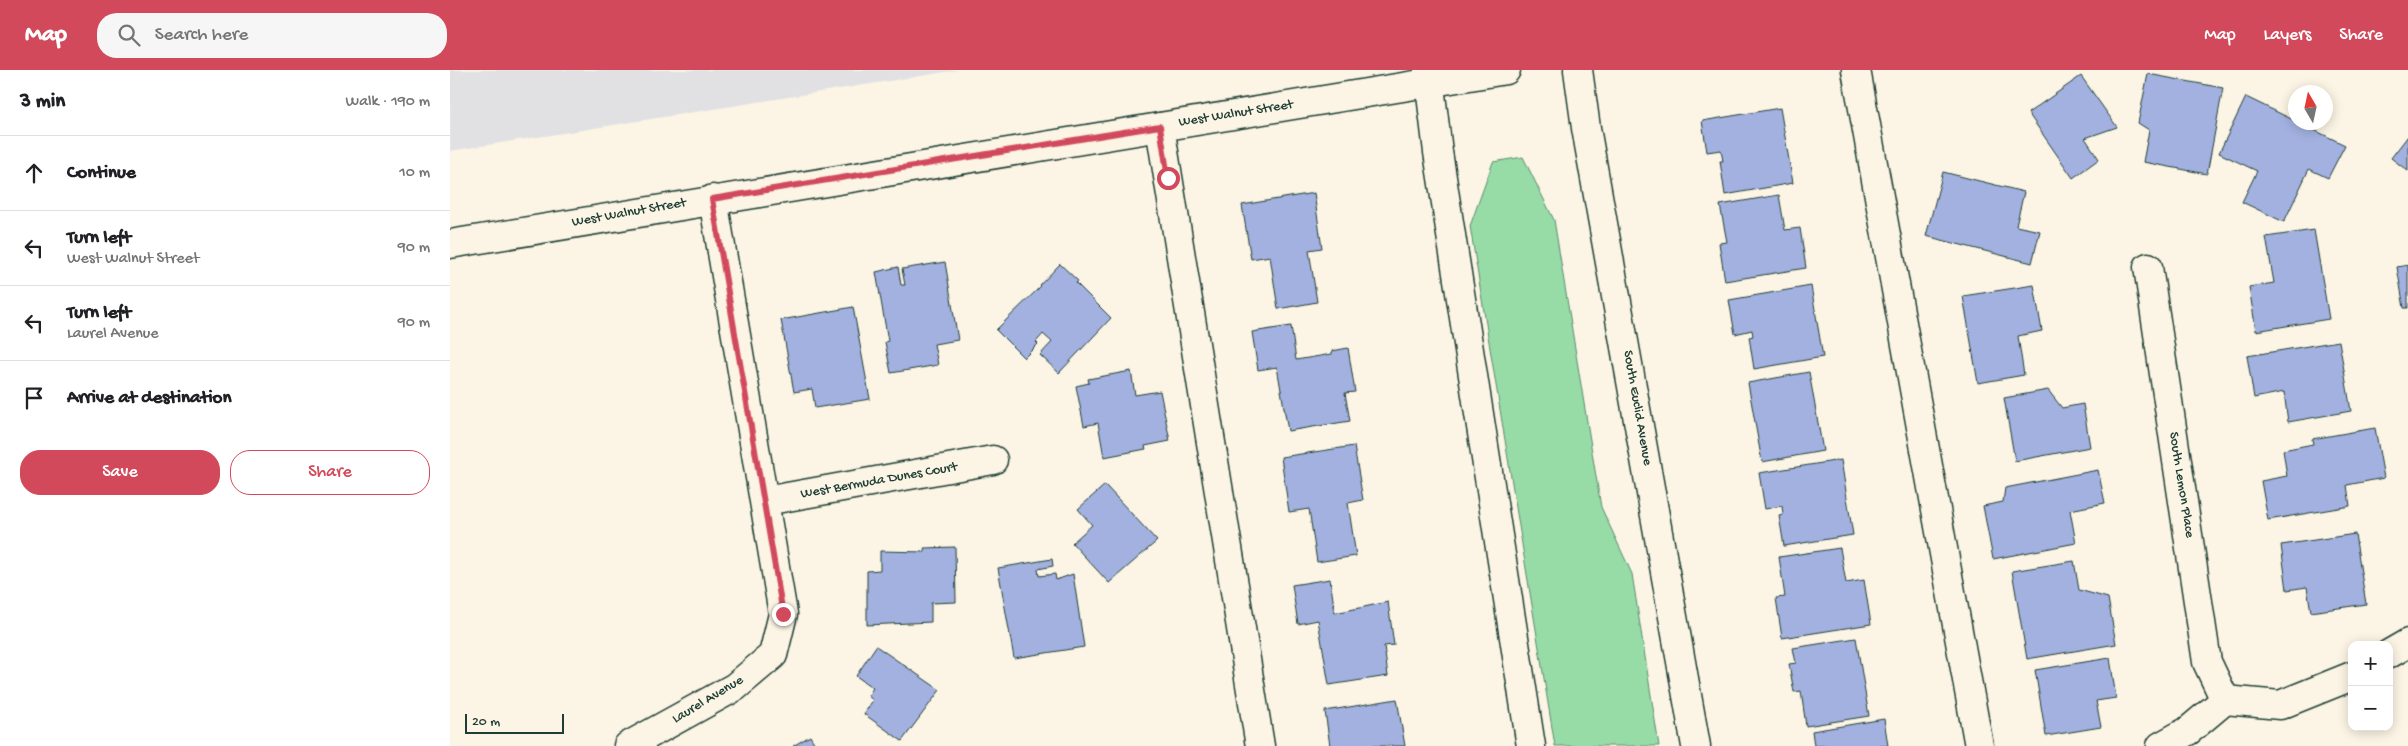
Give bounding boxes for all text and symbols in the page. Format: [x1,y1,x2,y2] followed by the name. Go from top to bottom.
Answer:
[97,13,447,58] search box
[25,21,67,50] text: Map
[115,21,143,49] icon: search
[155,24,248,47] text: Search here
[2204,25,2236,46] text: Map
[2264,25,2311,46] text: Layers
[2339,25,2383,46] text: Share
[2288,85,2333,130] north arrow
[20,90,65,115] text: 3 min
[346,93,430,112] text: Walk · 190 m
[1178,96,1296,131] street label: West Walnut Street
[20,159,48,187] icon: ahead
[67,162,136,185] text: Continue
[399,164,430,183] text: 10 m
[1157,167,1180,190] route start
[571,194,689,231] street label: West Walnut Street
[67,227,131,250] text: Turn left
[20,234,48,262] icon: left
[398,239,430,258] text: 90 m
[67,250,199,269] text: West Walnut Street
[67,302,131,325] text: Turn left
[20,309,48,337] icon: left
[398,314,430,333] text: 90 m
[67,325,159,344] text: Laurel Avenue
[1618,349,1656,468] street label: South Euclid Avenue
[20,384,48,412] icon: arrive
[67,387,231,410] text: Arrive at destination
[2164,431,2198,540] street label: South Lemon Place
[20,450,220,495] button: Save
[230,450,430,495] button: Share
[799,459,960,503] street label: West Bermuda Dunes Court
[772,603,795,626] route end
[2348,641,2393,731] map controls
[2348,641,2393,686] button: +
[669,672,747,728] street label: Laurel Avenue
[2348,686,2393,731] button: −
[465,711,564,734] scale bar
[472,714,500,731] text: 20 m

